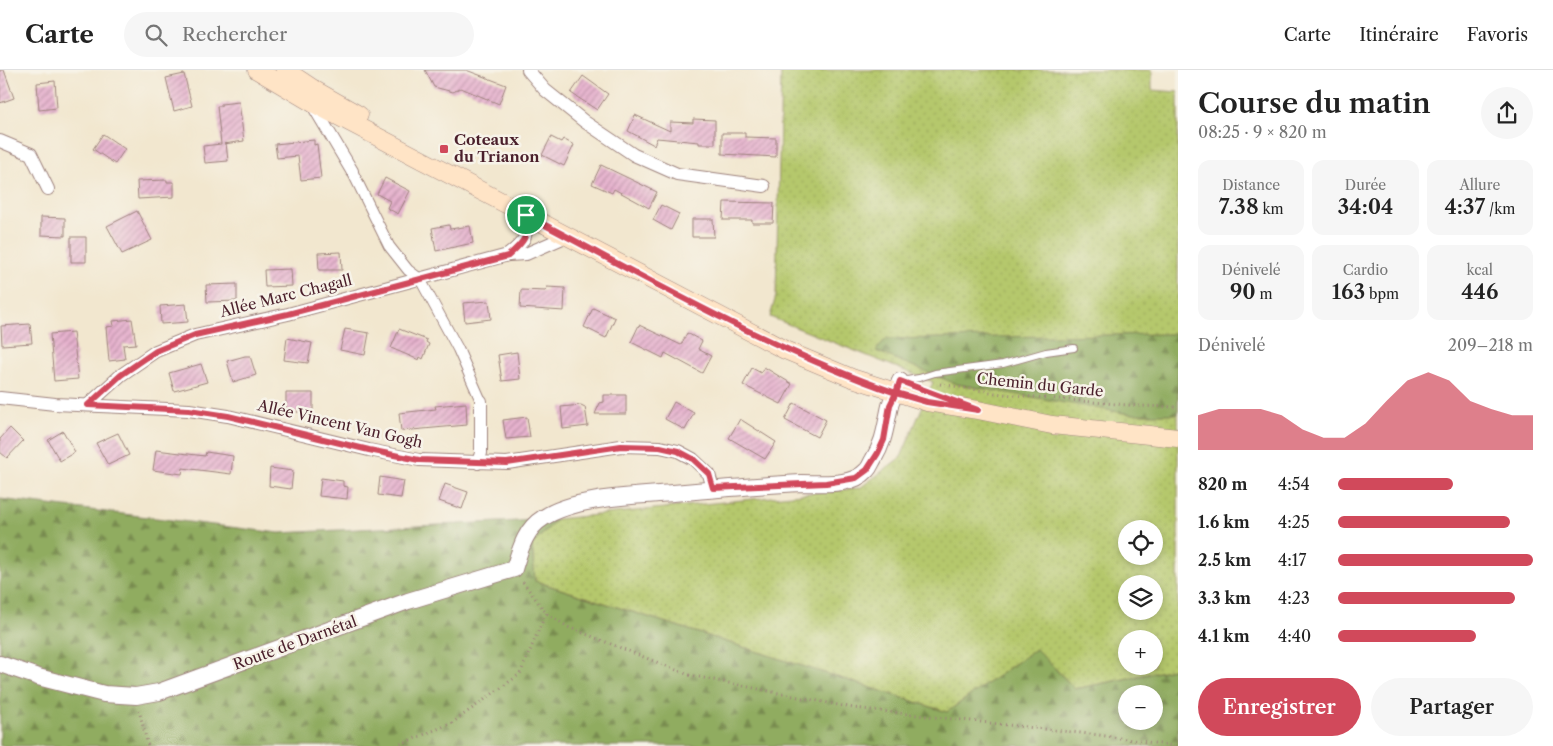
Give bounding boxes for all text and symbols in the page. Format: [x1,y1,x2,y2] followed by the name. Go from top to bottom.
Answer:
[124,12,474,57] search box
[25,20,94,49] text: Carte
[142,21,170,49] icon: search
[182,23,287,46] text: Rechercher
[1284,24,1331,46] text: Carte
[1359,24,1439,46] text: Itinéraire
[1467,24,1528,46] text: Favoris
[1198,86,1431,120] text: Course du matin
[1481,87,1533,139] button: share
[1198,122,1327,142] text: 08:25 · 9 × 820 m
[454,130,540,166] place label: Coteaux du Trianon
[438,143,450,155] marker: Coteaux du Trianon
[1222,176,1280,194] text: Distance
[1345,176,1386,194] text: Durée
[1459,176,1500,194] text: Allure
[505,194,547,236] pin
[1219,194,1259,219] text: 7.38
[1338,194,1393,219] text: 34:04
[1444,194,1485,219] text: 4:37
[1259,200,1284,218] text: km
[1485,200,1515,218] text: /km
[512,201,540,229] icon: arrive
[1222,261,1281,279] text: Dénivelé
[1343,261,1388,279] text: Cardio
[1467,261,1493,279] text: kcal
[217,270,354,321] street label: Allée Marc Chagall
[1230,279,1256,304] text: 90
[1332,279,1365,304] text: 163
[1461,279,1498,304] text: 446
[1256,285,1272,303] text: m
[1365,285,1399,303] text: bpm
[1198,335,1266,355] text: Dénivelé
[1448,335,1533,355] text: 209–218 m
[976,368,1104,401] street label: Chemin du Garde
[255,395,425,452] street label: Allée Vincent Van Gogh
[1198,474,1247,494] text: 820 m
[1278,474,1310,494] text: 4:54
[1198,512,1250,532] text: 1.6 km
[1278,512,1310,532] text: 4:25
[1118,520,1163,730] map controls
[1118,520,1163,565] button: locate
[1198,550,1251,570] text: 2.5 km
[1278,550,1306,570] text: 4:17
[1118,575,1163,620] button: layers
[1198,588,1251,608] text: 3.3 km
[1278,588,1310,608] text: 4:23
[230,611,360,674] street label: Route de Darnétal
[1198,626,1250,646] text: 4.1 km
[1278,626,1311,646] text: 4:40
[1118,630,1163,675] button: +
[1198,678,1361,736] button: Enregistrer
[1371,678,1533,736] button: Partager
[1118,685,1163,730] button: −

